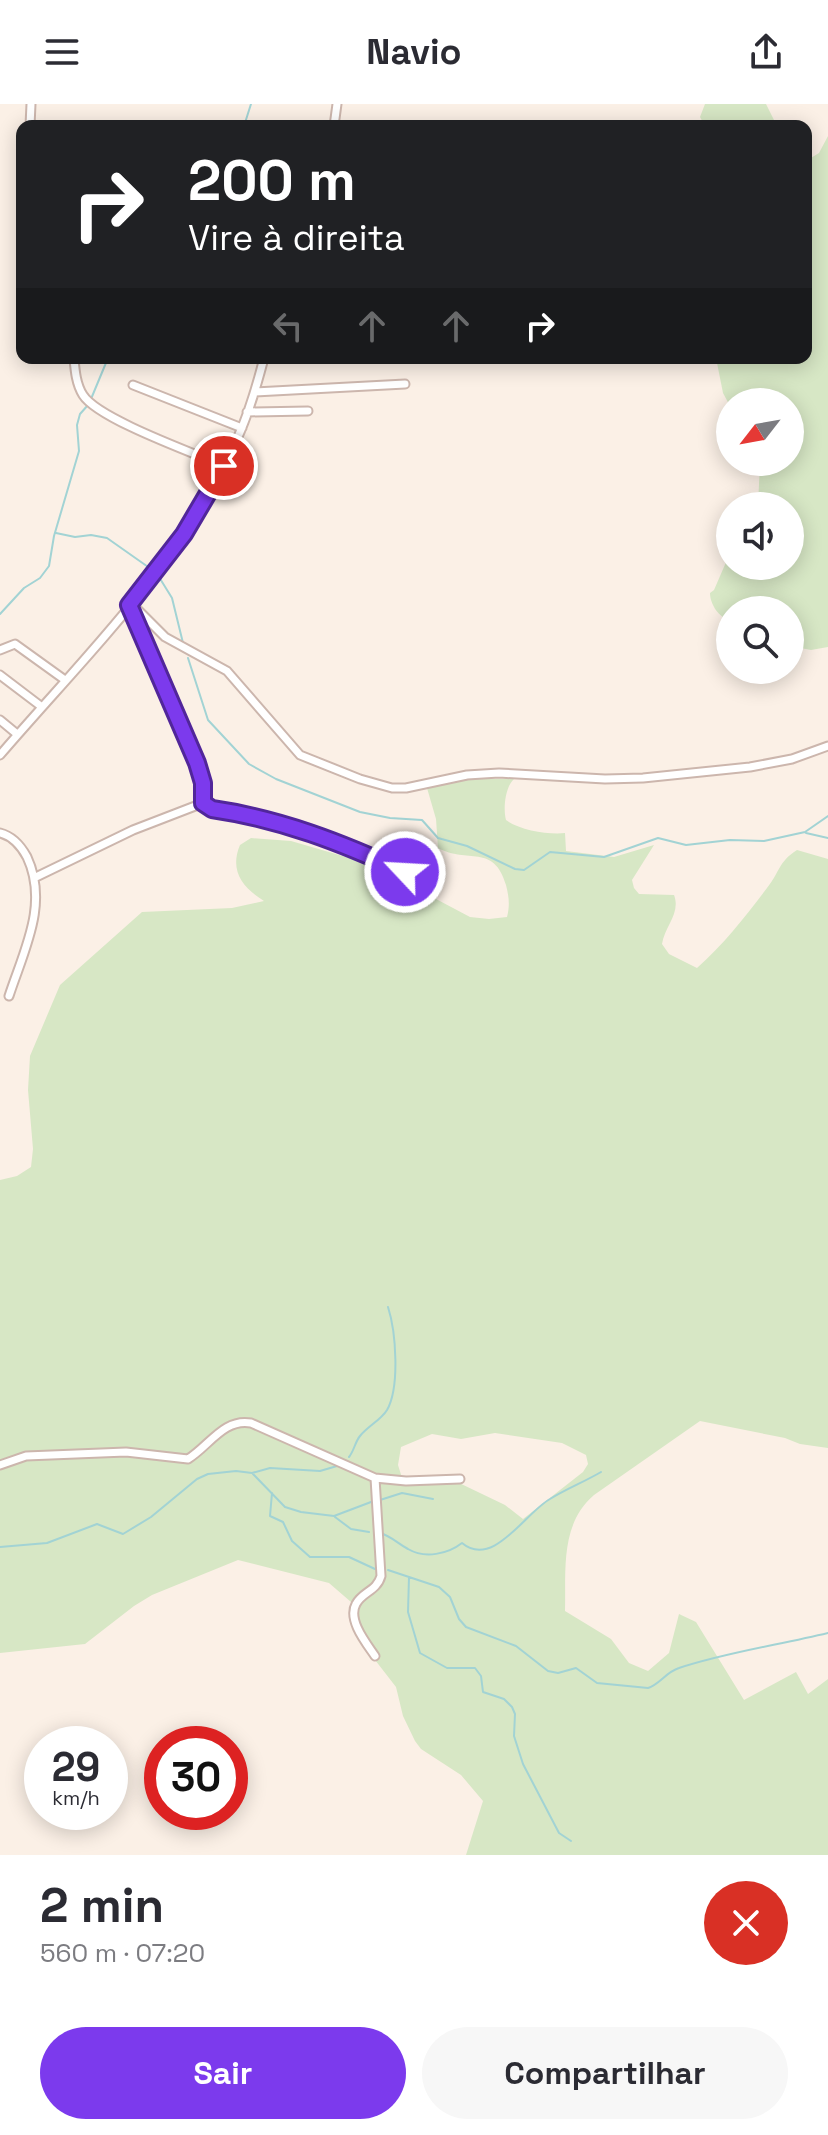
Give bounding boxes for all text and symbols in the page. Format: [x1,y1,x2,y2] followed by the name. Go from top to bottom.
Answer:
[366,29,462,75] text: Navio
[40,30,84,74] icon: menu
[744,30,788,74] icon: share
[188,145,356,216] text: 200 m
[56,152,160,256] icon: right
[188,215,405,261] text: Vire à direita
[266,304,310,348] icon: left
[350,304,394,348] icon: ahead
[434,304,478,348] icon: ahead
[518,304,562,348] icon: right
[716,388,804,476] north arrow
[716,388,804,684] map controls
[190,432,258,500] pin
[202,444,246,488] icon: arrive
[716,492,804,580] button: sound
[716,596,804,684] button: search
[363,830,447,914] position arrow
[144,1726,248,1830] speed limit sign: 30
[52,1742,100,1793] text: 29
[52,1785,100,1811] text: km/h
[40,1875,164,1936] text: 2 min
[704,1881,788,1965] button: close
[40,1936,205,1970] text: 560 m · 07:20
[40,2027,406,2119] button: Sair
[422,2027,788,2119] button: Compartilhar

